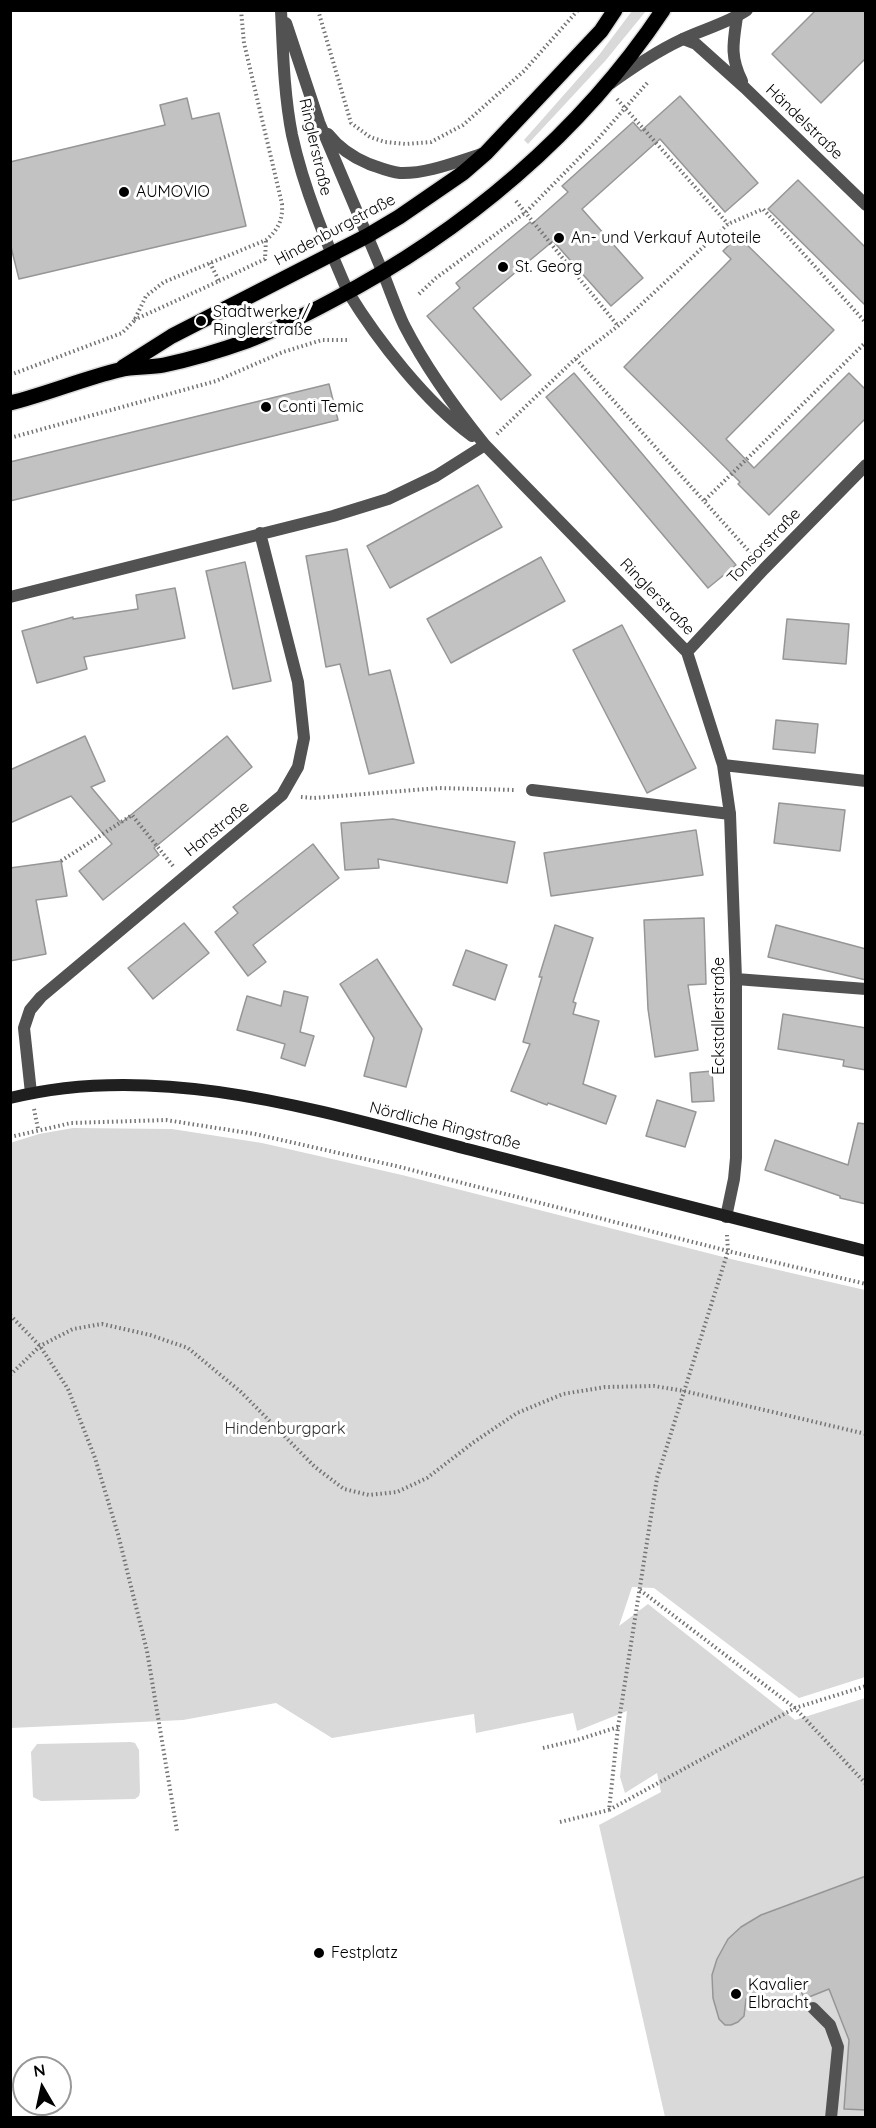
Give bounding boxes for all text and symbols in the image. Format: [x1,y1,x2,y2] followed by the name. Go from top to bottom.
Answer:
[761,80,847,164] street label: Händelstraße
[294,96,336,198] street label: Ringlerstraße
[136,182,210,202] place label: AUMOVIO
[117,185,131,199] marker: AUMOVIO
[271,190,399,270] street label: Hindenburgstraße
[571,228,761,248] place label: An- und Verkauf Autoteile
[552,231,566,245] marker: An- und Verkauf Autoteile
[515,257,582,277] place label: St. Georg
[496,260,510,274] marker: St. Georg
[213,302,312,340] place label: Stadtwerke / Ringlerstraße
[194,314,208,328] marker: Stadtwerke / Ringlerstraße
[278,397,364,417] place label: Conti Temic
[259,400,273,414] marker: Conti Temic
[723,504,805,588] street label: Tonsorstraße
[616,555,698,639] street label: Ringlerstraße
[181,797,253,861] street label: Hanstraße
[709,957,729,1075] street label: Eckstallerstraße
[367,1098,523,1154] street label: Nördliche Ringstraße
[225,1419,345,1439] park label: Hindenburgpark
[331,1943,398,1963] place label: Festplatz
[312,1946,326,1960] marker: Festplatz
[748,1975,809,2013] place label: Kavalier Elbracht
[729,1987,743,2001] marker: Kavalier Elbracht
[12,2056,72,2116] north arrow
[32,2059,47,2081] text: N

